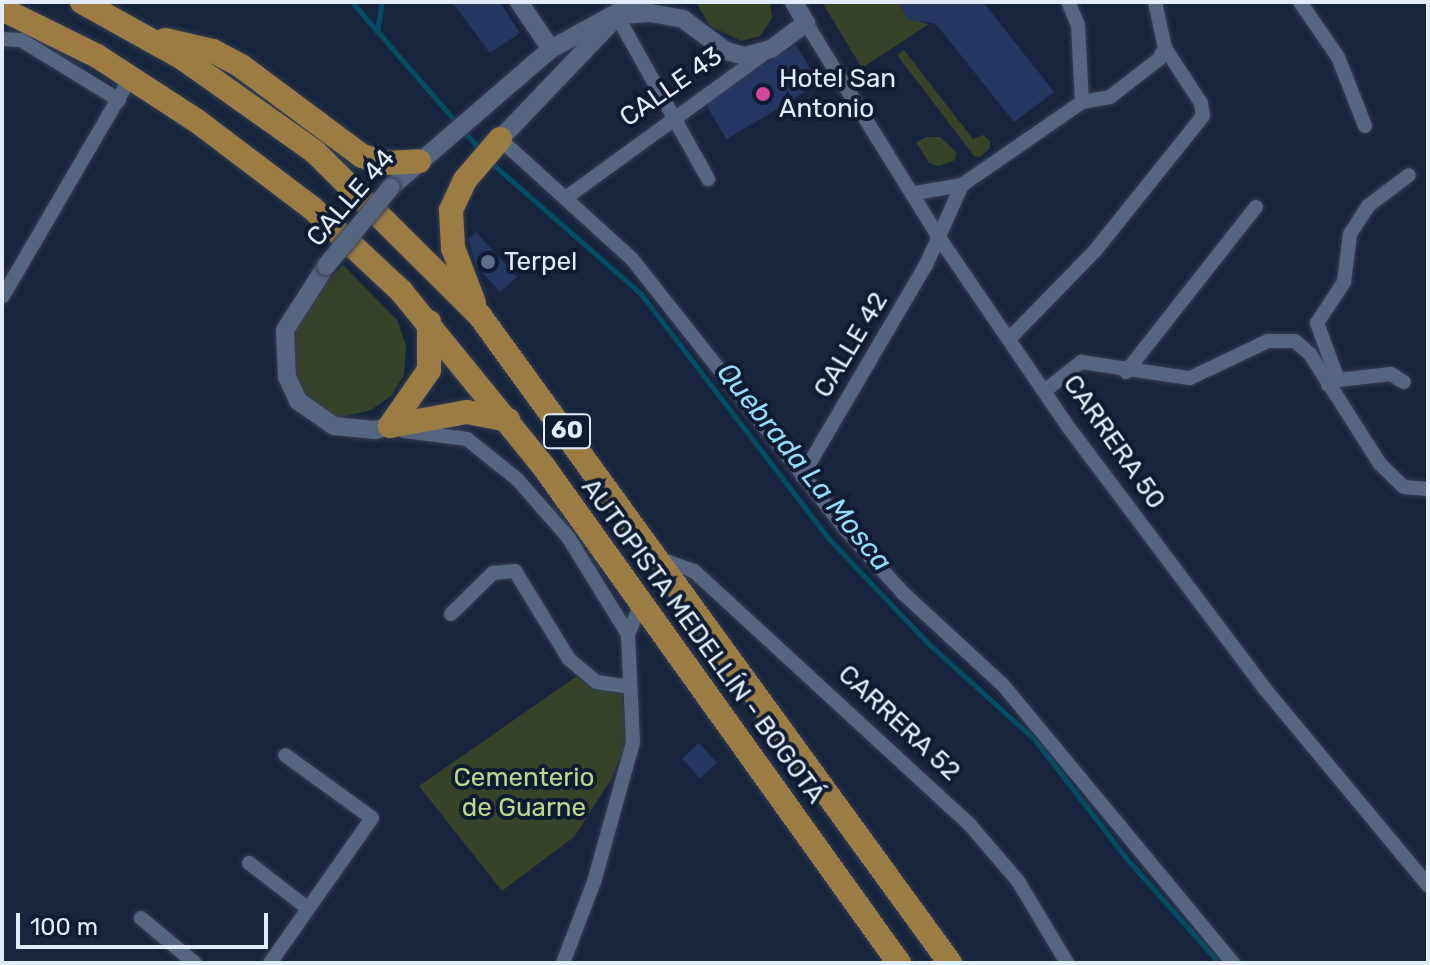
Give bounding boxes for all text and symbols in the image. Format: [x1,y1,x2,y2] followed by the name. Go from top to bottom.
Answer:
[614,40,728,134] street label: CALLE 43
[779,63,896,124] place label: Hotel San Antonio
[754,85,772,103] marker: Hotel San Antonio
[300,143,402,253] street label: CALLE 44
[504,246,577,278] place label: Terpel
[479,253,497,271] marker: Terpel
[807,287,895,403] street label: CALLE 42
[710,356,898,578] water label: Quebrada La Mosca
[1056,369,1172,515] street label: CARRERA 50
[543,411,591,451] road number: 60
[574,472,832,810] street label: AUTOPISTA MEDELLÍN - BOGOTÁ
[831,658,967,788] street label: CARRERA 52
[454,762,594,824] park label: Cementerio de Guarne
[20,897,272,947] scale bar
[30,913,98,941] text: 100 m

